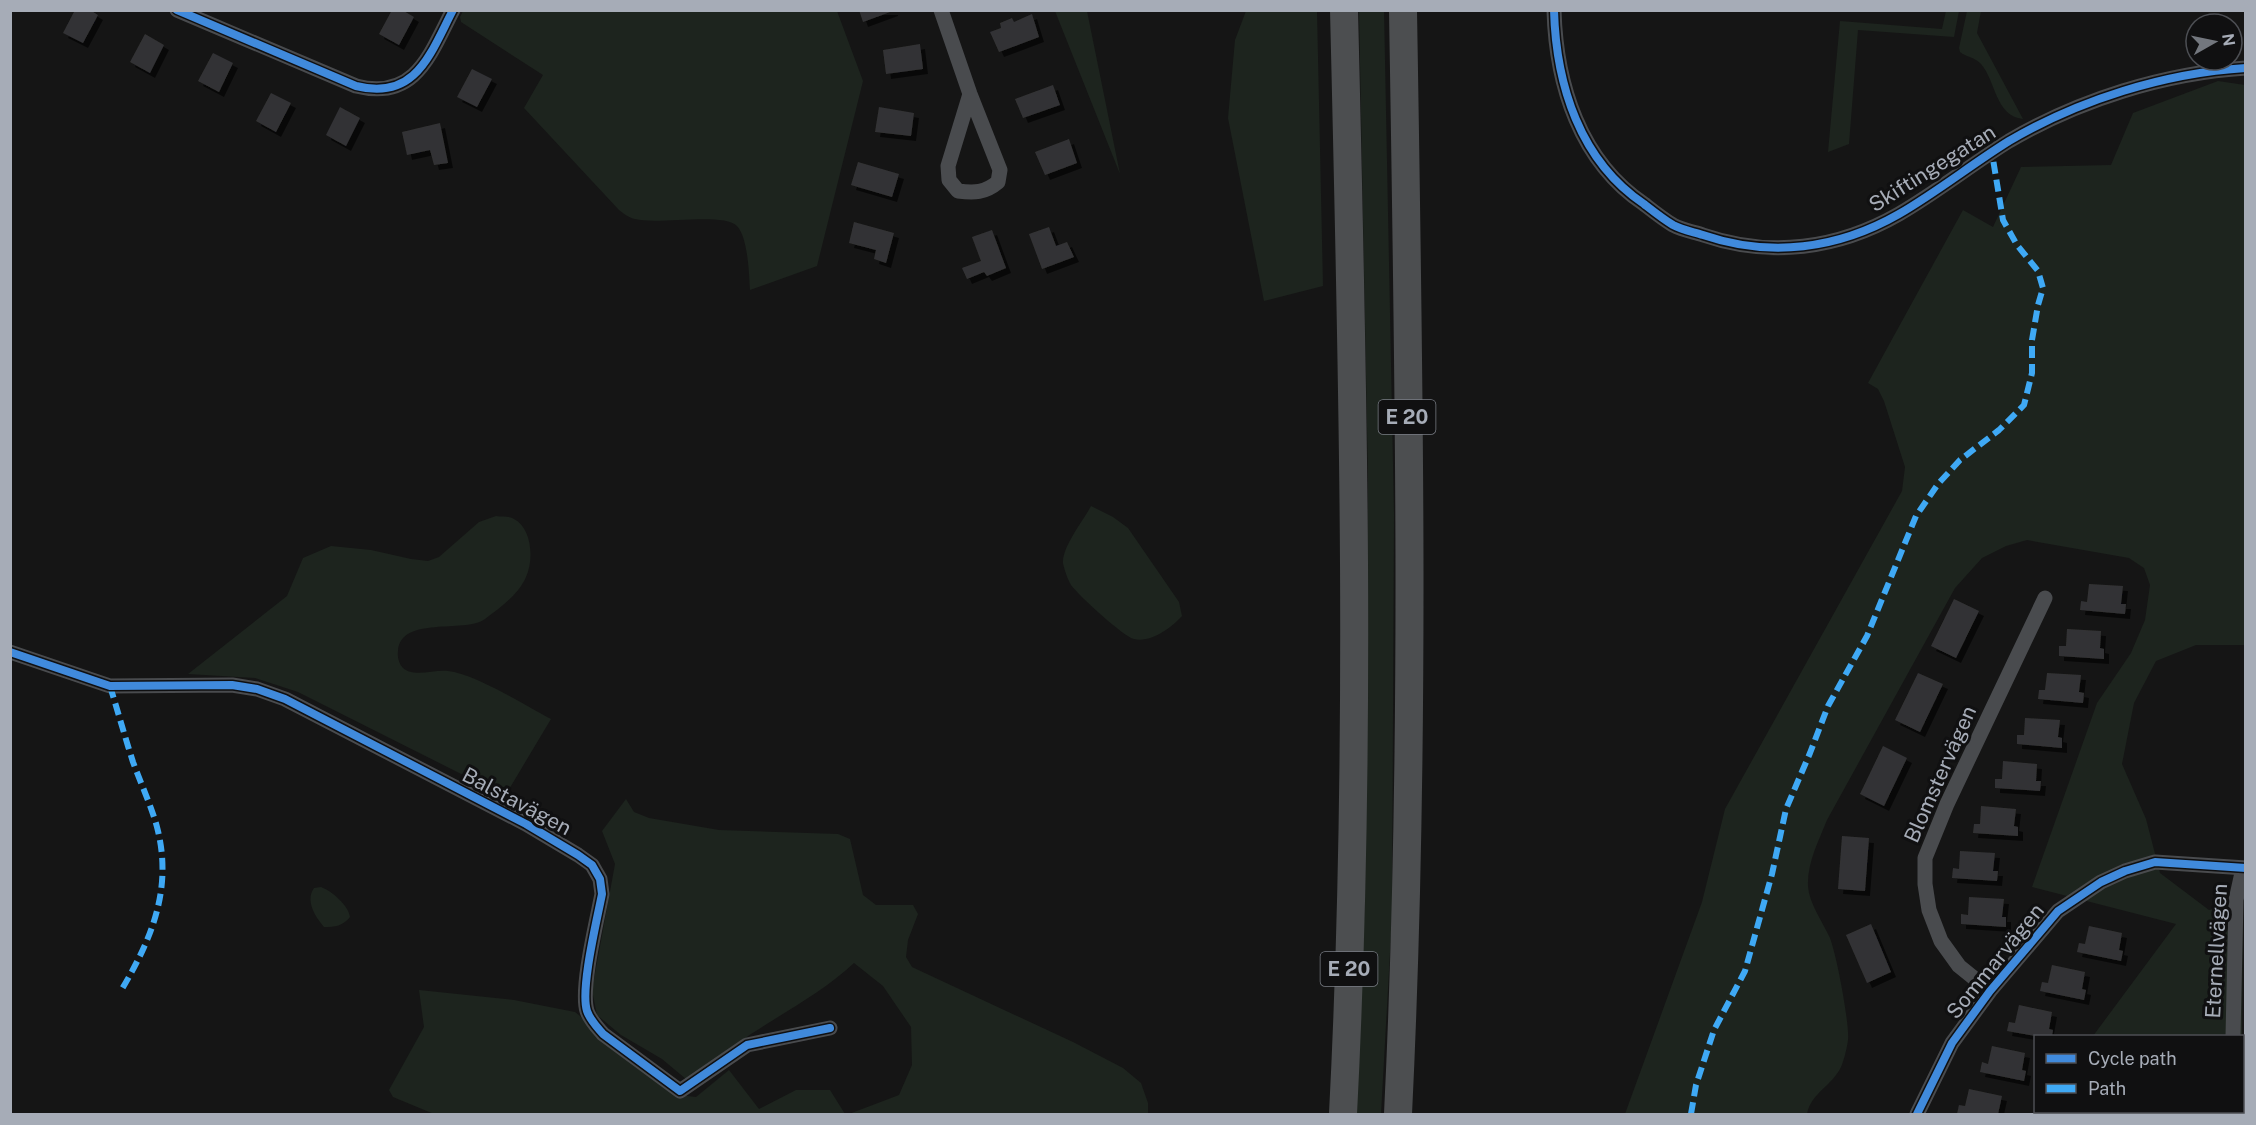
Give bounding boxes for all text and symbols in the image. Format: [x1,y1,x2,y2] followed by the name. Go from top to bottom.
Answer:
[2184,12,2244,72] north arrow
[2218,32,2239,47] text: N
[1864,119,2000,217] street label: Skiftingegatan
[1378,400,1436,434] road number: E 20
[1899,702,1981,846] street label: Blomstervägen
[458,762,576,840] street label: Balstavägen
[2200,883,2232,1019] street label: Eternellvägen
[1941,898,2049,1024] street label: Sommarvägen
[1320,952,1378,986] road number: E 20
[2034,1035,2244,1113] legend
[2088,1048,2177,1069] text: Cycle path
[2088,1078,2126,1099] text: Path

